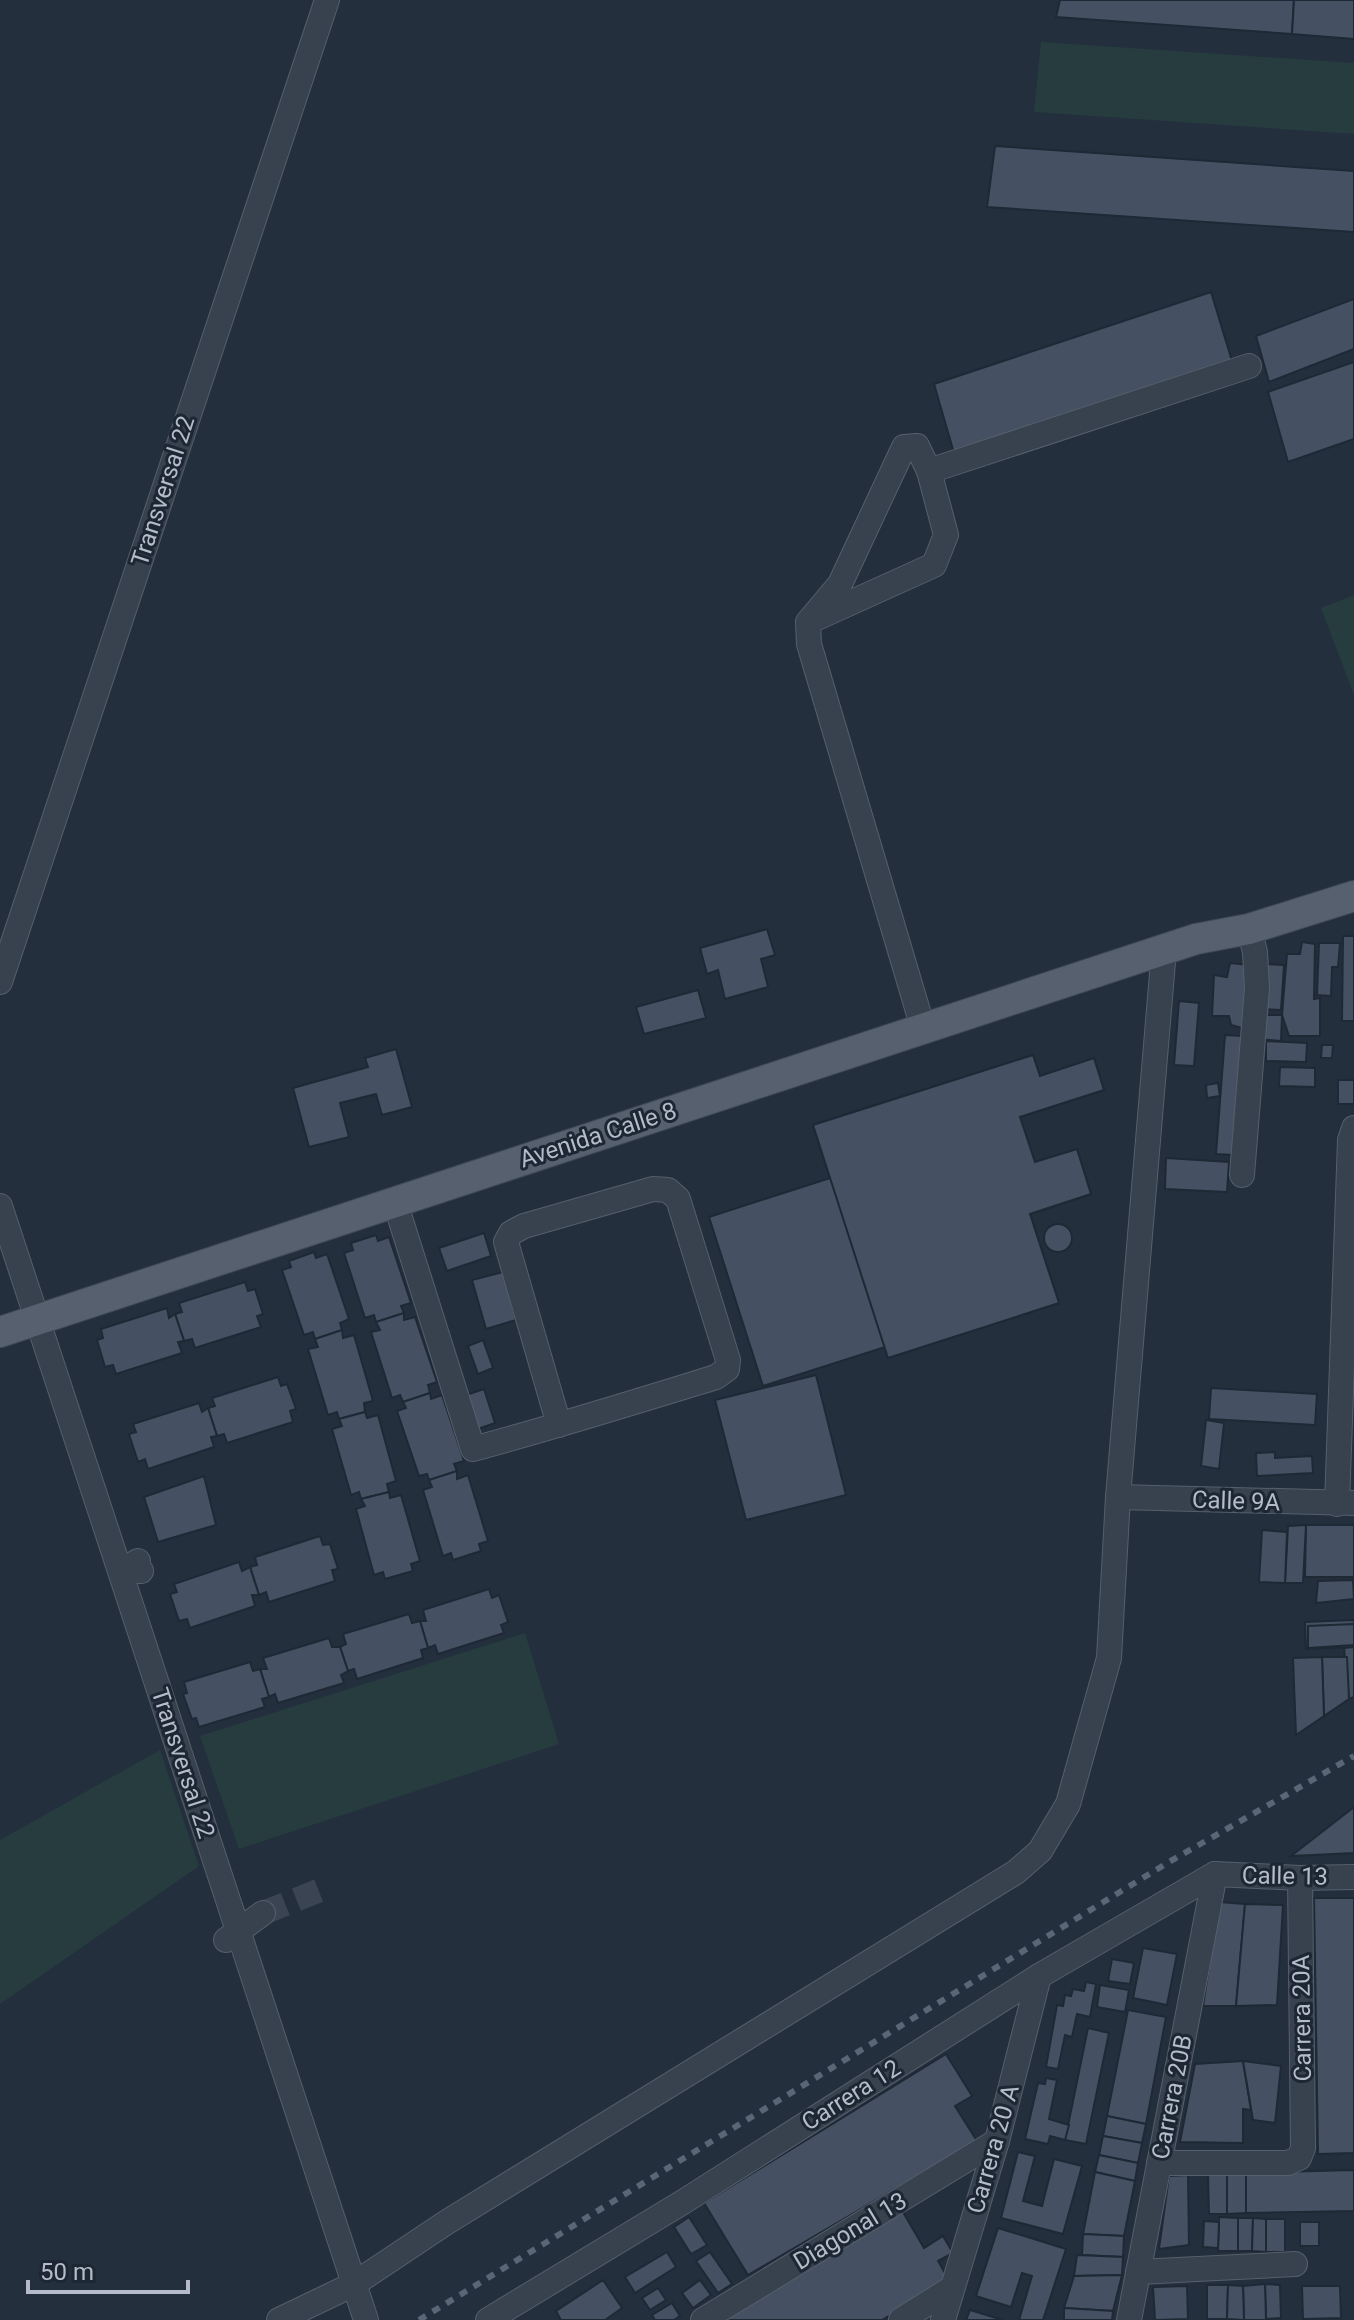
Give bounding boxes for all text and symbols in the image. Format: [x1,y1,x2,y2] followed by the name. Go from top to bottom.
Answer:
[126,412,200,570] street label: Transversal 22
[516,1096,680,1174] street label: Avenida Calle 8
[1191,1485,1281,1517] street label: Calle 9A
[146,1684,220,1842] street label: Transversal 22
[1242,1861,1328,1891] street label: Calle 13
[1287,1954,1317,2082] street label: Carrera 20A
[1146,2032,1198,2162] street label: Carrera 20B
[796,2054,906,2136] street label: Carrera 12
[961,2081,1025,2217] street label: Carrera 20 A
[788,2186,912,2276] street label: Diagonal 13
[28,2244,188,2294] scale bar
[40,2258,94,2286] text: 50 m

